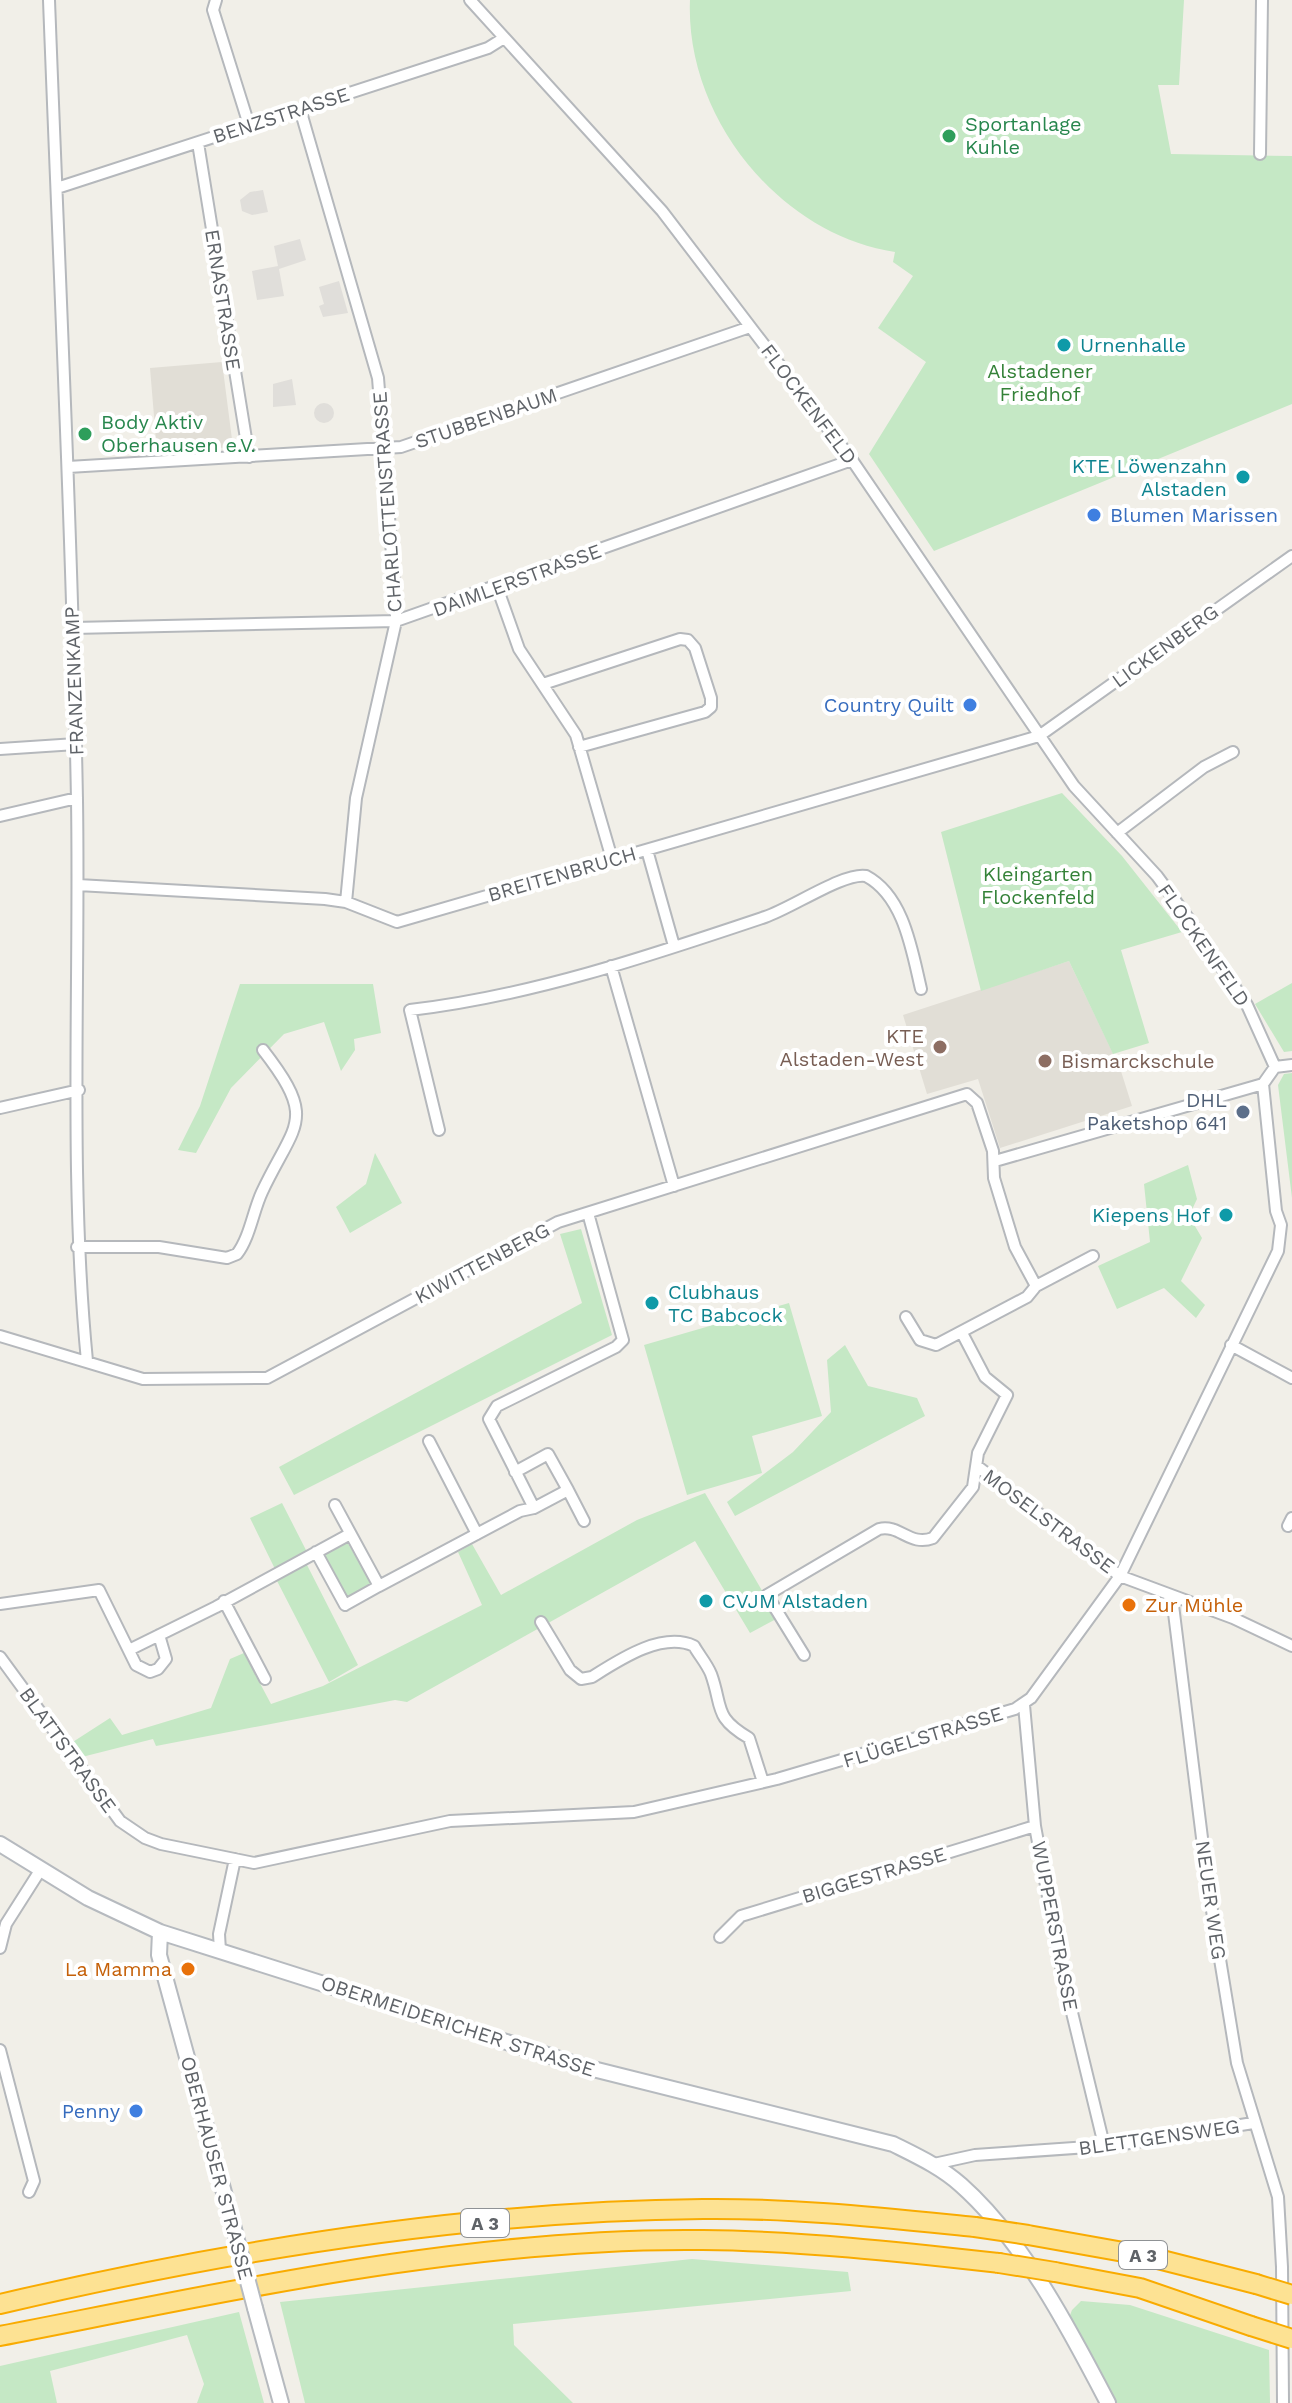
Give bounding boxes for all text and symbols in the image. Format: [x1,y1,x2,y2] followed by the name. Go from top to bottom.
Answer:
[210,82,352,148] street label: BENZSTRASSE
[965,112,1082,159] place label: Sportanlage Kuhle
[940,127,958,145] marker: Sportanlage Kuhle
[200,228,246,372] street label: ERNASTRASSE
[1080,333,1186,357] place label: Urnenhalle
[1055,336,1073,354] marker: Urnenhalle
[756,339,862,469] street label: FLOCKENFELD
[987,359,1093,406] park label: Alstadener Friedhof
[412,382,560,454] street label: STUBBENBAUM
[367,391,407,613] street label: CHARLOTTENSTRASSE
[101,410,256,457] place label: Body Aktiv Oberhausen e.V.
[76,425,94,443] marker: Body Aktiv Oberhausen e.V.
[1072,454,1227,501] place label: KTE Löwenzahn Alstaden
[1234,468,1252,486] marker: KTE Löwenzahn Alstaden
[1110,503,1278,527] place label: Blumen Marissen
[1085,506,1103,524] marker: Blumen Marissen
[430,538,604,622] street label: DAIMLERSTRASSE
[1107,599,1223,693] street label: LICKENBERG
[59,606,89,756] street label: FRANZENKAMP
[824,693,955,717] place label: Country Quilt
[961,696,979,714] marker: Country Quilt
[485,841,639,907] street label: BREITENBRUCH
[981,862,1095,909] park label: Kleingarten Flockenfeld
[1153,879,1255,1011] street label: FLOCKENFELD
[779,1024,925,1071] place label: KTE Alstaden-West
[931,1038,949,1056] marker: KTE Alstaden-West
[1061,1049,1215,1073] place label: Bismarckschule
[1036,1052,1054,1070] marker: Bismarckschule
[1087,1088,1227,1135] place label: DHL Paketshop 641
[1234,1103,1252,1121] marker: DHL Paketshop 641
[1092,1203,1210,1227] place label: Kiepens Hof
[1217,1206,1235,1224] marker: Kiepens Hof
[410,1217,554,1309] street label: KIWITTENBERG
[668,1280,783,1327] place label: Clubhaus TC Babcock
[643,1294,661,1312] marker: Clubhaus TC Babcock
[978,1464,1120,1578] street label: MOSELSTRASSE
[722,1589,868,1613] place label: CVJM Alstaden
[697,1592,715,1610] marker: CVJM Alstaden
[1145,1593,1243,1617] place label: Zur Mühle
[1120,1596,1138,1614] marker: Zur Mühle
[14,1683,122,1817] street label: BLATTSTRASSE
[840,1701,1006,1773] street label: FLÜGELSTRASSE
[1027,1839,1083,2013] street label: WUPPERSTRASSE
[1191,1839,1231,1961] street label: NEUER WEG
[799,1842,949,1908] street label: BIGGESTRASSE
[65,1957,172,1981] place label: La Mamma
[179,1960,197,1978] marker: La Mamma
[318,1970,598,2082] street label: OBERMEIDERICHER STRASSE
[176,2054,258,2282] street label: OBERHAUSER STRASSE
[62,2099,121,2123] place label: Penny
[127,2102,145,2120] marker: Penny
[1077,2114,1241,2160] street label: BLETTGENSWEG
[461,2209,509,2237] road number: A 3
[1119,2241,1167,2269] road number: A 3

